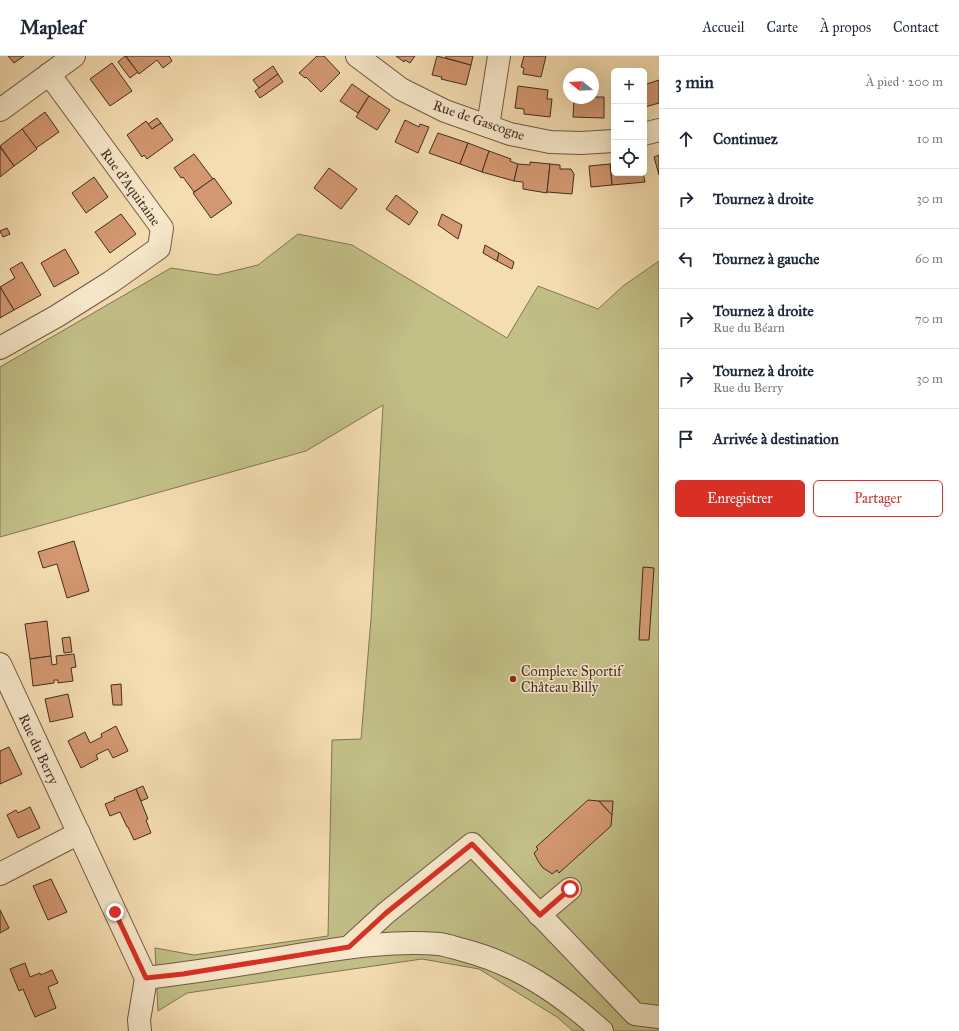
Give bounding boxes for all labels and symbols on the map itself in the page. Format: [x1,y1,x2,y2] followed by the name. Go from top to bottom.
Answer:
[563,68,599,104] north arrow
[431,97,527,144] street label: Rue de Gascogne
[96,145,164,230] street label: Rue d'Aquitaine
[521,663,624,696] place label: Complexe Sportif Château Billy
[508,674,518,684] marker: Complexe Sportif Château Billy
[15,711,62,787] street label: Rue du Berry
[561,880,579,898] route start
[106,903,124,921] route end

